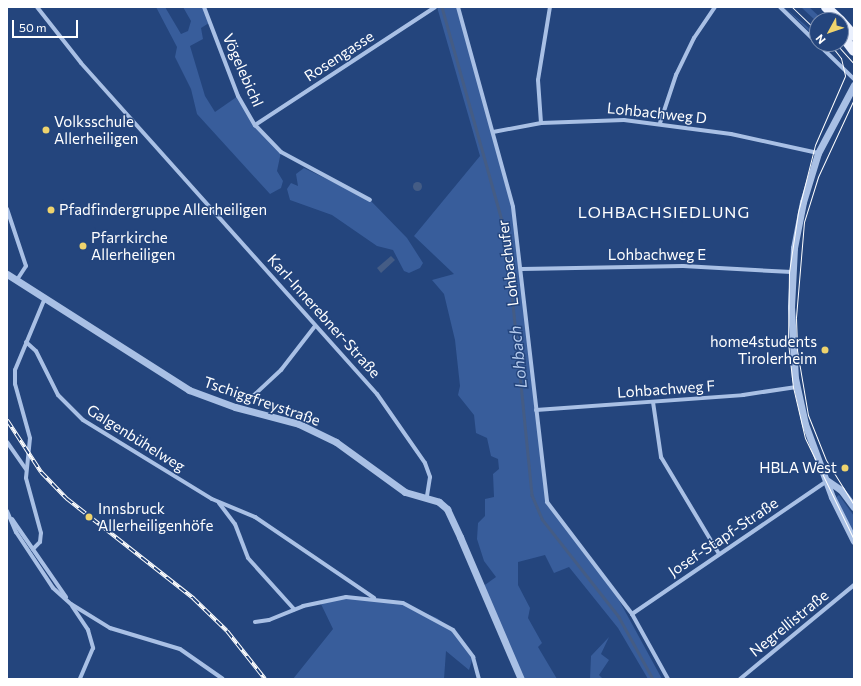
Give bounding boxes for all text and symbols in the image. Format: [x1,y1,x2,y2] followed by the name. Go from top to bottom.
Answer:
[14,12,80,38] scale bar
[809,12,849,52] north arrow
[19,20,47,34] text: 50 m
[301,27,377,85] street label: Rosengasse
[219,31,267,109] street label: Vögelebichl
[813,32,828,47] text: N
[606,99,708,127] street label: Lohbachweg D
[54,112,138,147] place label: Volksschule Allerheiligen
[41,125,51,135] marker: Volksschule Allerheiligen
[59,201,267,219] place label: Pfadfindergruppe Allerheiligen
[578,202,750,222] district label: LOHBACHSIEDLUNG
[46,205,56,215] marker: Pfadfindergruppe Allerheiligen
[494,219,522,307] street label: Lohbachufer
[91,228,175,263] place label: Pfarrkirche Allerheiligen
[78,241,88,251] marker: Pfarrkirche Allerheiligen
[608,246,706,264] street label: Lohbachweg E
[264,250,384,382] street label: Karl-Innerebner-Straße
[505,325,531,389] water label: Lohbach
[710,332,817,367] place label: home4students Tirolerheim
[820,345,830,355] marker: home4students Tirolerheim
[201,373,323,429] street label: Tschiggfreystraße
[617,377,715,401] street label: Lohbachweg F
[84,401,188,475] street label: Galgenbühelweg
[759,459,837,477] place label: HBLA West
[840,463,850,473] marker: HBLA West
[665,494,781,580] street label: Josef-Stapf-Straße
[98,499,213,534] place label: Innsbruck Allerheiligenhöfe
[83,511,95,523] marker: Innsbruck Allerheiligenhöfe
[746,586,832,660] street label: Negrellistraße

